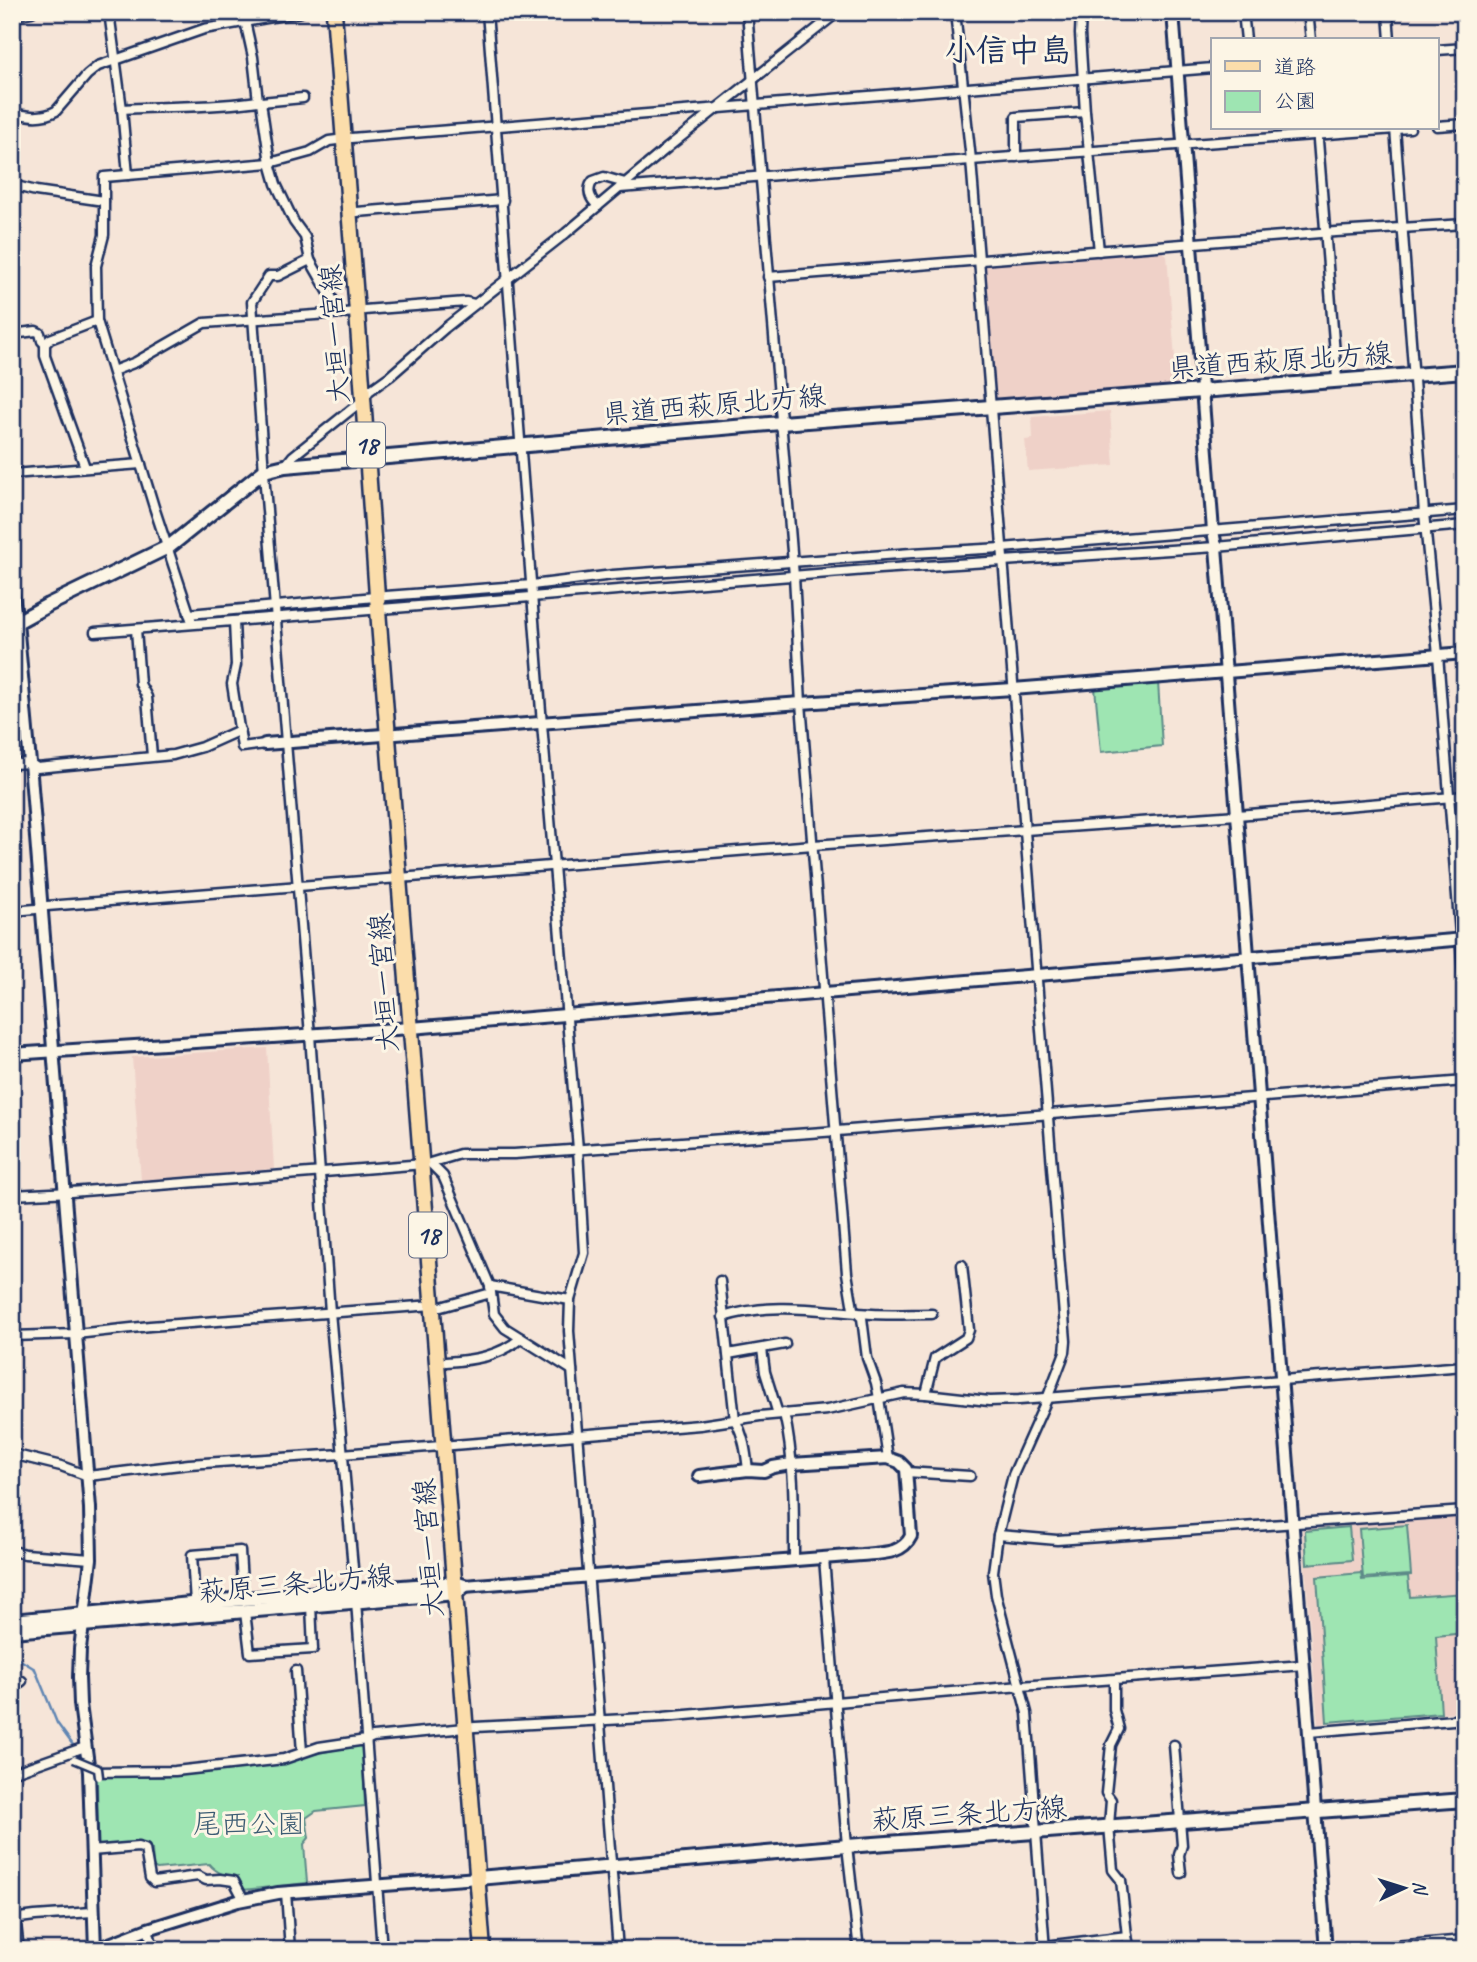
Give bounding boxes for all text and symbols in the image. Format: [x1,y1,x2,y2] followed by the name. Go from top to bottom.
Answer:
[944,30,1072,71] district label: 小信中島
[1211,38,1438,130] legend
[1274,54,1316,80] text: 道路
[1274,88,1316,114] text: 公園
[312,263,357,405] street label: 大垣一宮線
[1167,335,1393,386] street label: 県道西萩原北方線
[601,377,827,432] street label: 県道西萩原北方線
[347,422,385,467] road number: 18
[361,912,406,1054] street label: 大垣一宮線
[409,1212,447,1258] road number: 18
[406,1477,451,1619] street label: 大垣一宮線
[197,1558,395,1609] street label: 萩原三条北方線
[870,1789,1068,1838] street label: 萩原三条北方線
[193,1806,305,1841] park label: 尾西公園
[1368,1854,1438,1924] north arrow
[1408,1880,1433,1897] text: N

